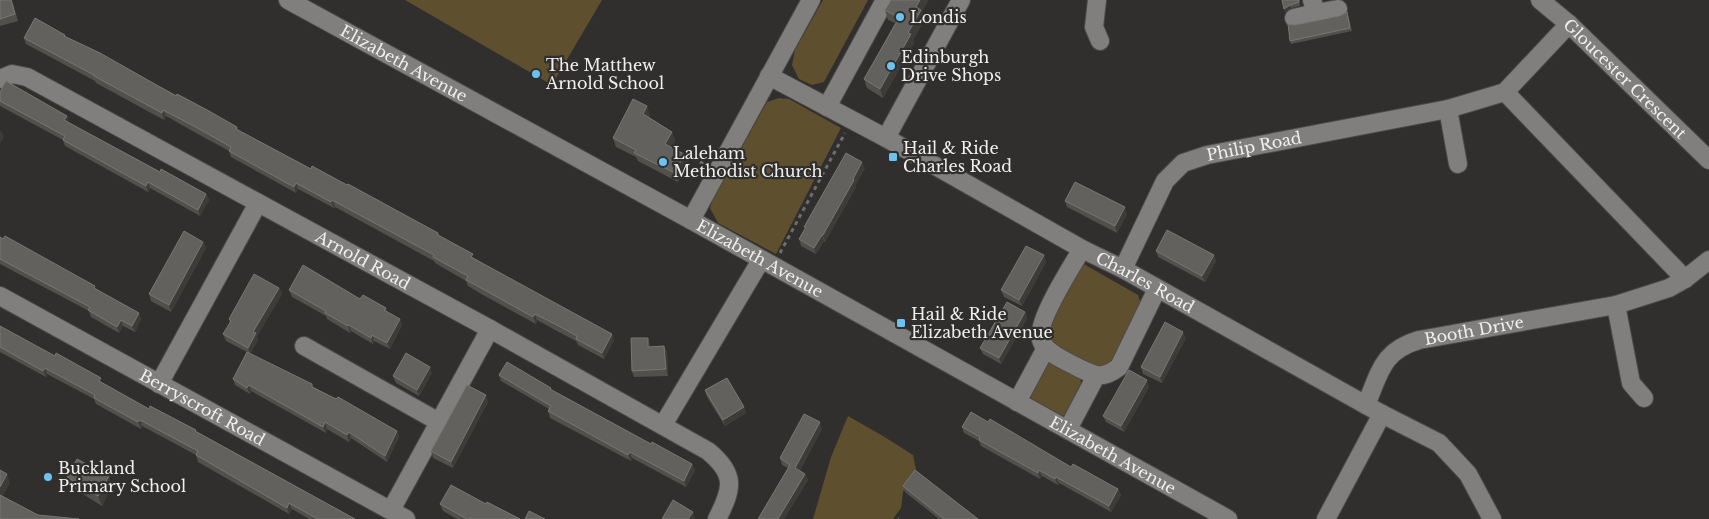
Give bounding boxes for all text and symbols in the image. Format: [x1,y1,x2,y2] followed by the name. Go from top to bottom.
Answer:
[910,7,967,27] place label: Londis
[894,11,906,23] marker: Londis
[1559,14,1691,143] street label: Gloucester Crescent
[337,21,471,106] street label: Elizabeth Avenue
[901,47,1001,85] place label: Edinburgh Drive Shops
[545,55,664,93] place label: The Matthew Arnold School
[885,60,897,72] marker: Edinburgh Drive Shops
[530,68,542,80] marker: The Matthew Arnold School
[1205,127,1303,165] street label: Philip Road
[903,138,1012,176] place label: Hail & Ride Charles Road
[673,143,823,181] place label: Laleham Methodist Church
[887,151,899,163] marker: Hail & Ride Charles Road
[657,156,669,168] marker: Laleham Methodist Church
[693,215,827,302] street label: Elizabeth Avenue
[311,226,414,294] street label: Arnold Road
[1093,247,1198,317] street label: Charles Road
[911,304,1053,342] place label: Hail & Ride Elizabeth Avenue
[1423,312,1525,349] street label: Booth Drive
[895,317,907,329] marker: Hail & Ride Elizabeth Avenue
[136,365,269,450] street label: Berryscroft Road
[1046,412,1180,498] street label: Elizabeth Avenue
[58,458,186,496] place label: Buckland Primary School
[42,471,54,483] marker: Buckland Primary School

